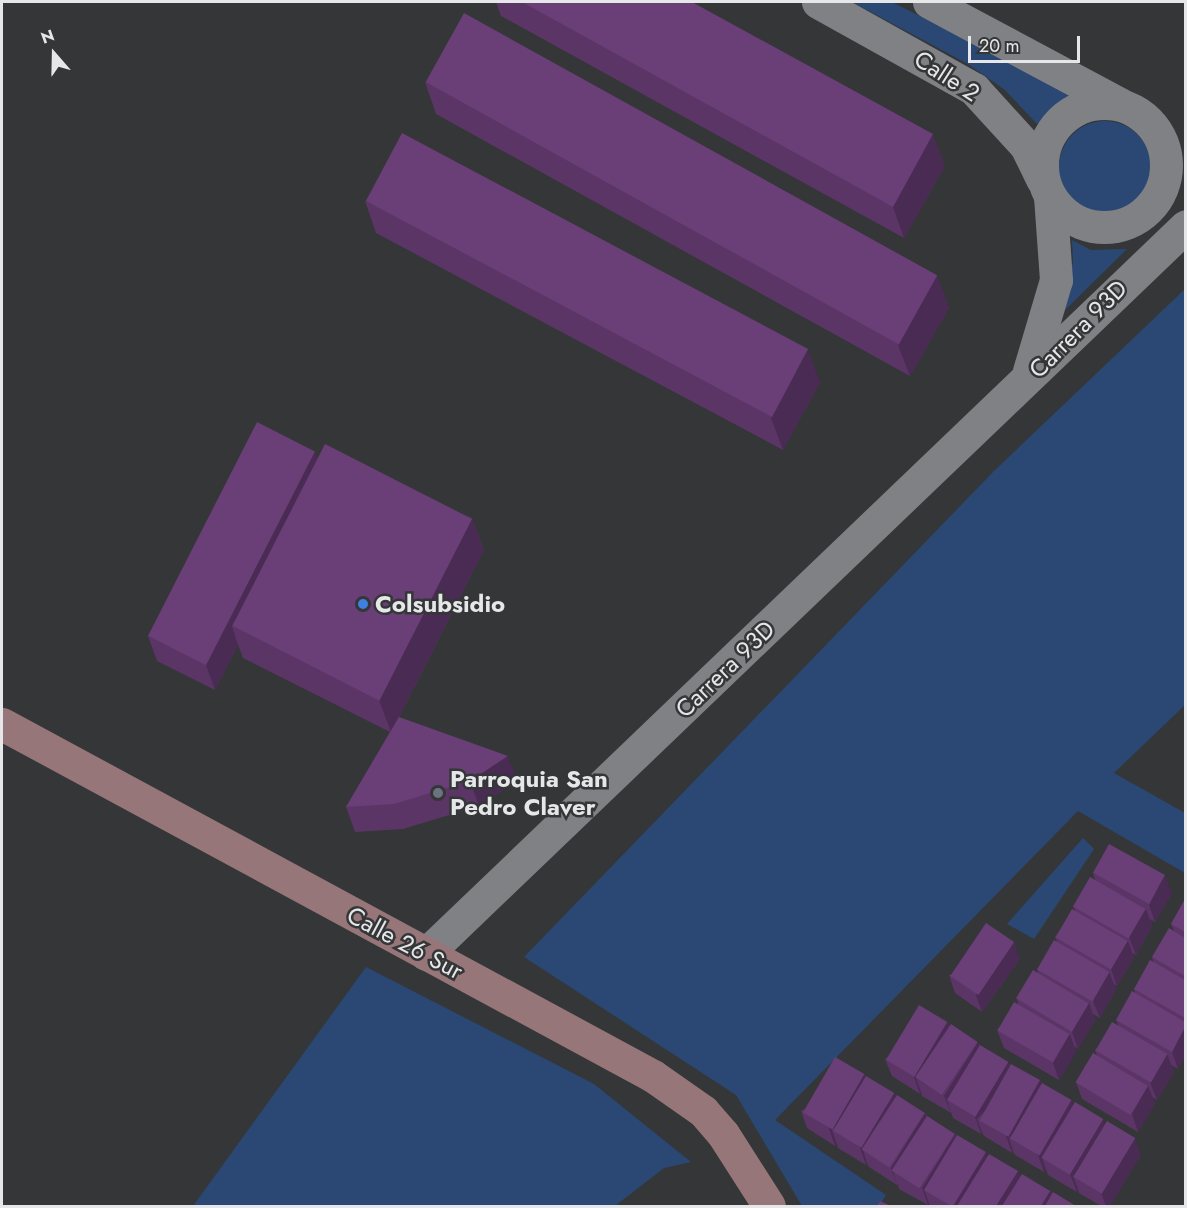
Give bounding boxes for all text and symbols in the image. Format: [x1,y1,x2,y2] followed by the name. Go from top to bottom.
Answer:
[24,24,84,84] north arrow
[38,24,58,50] text: N
[971,24,1084,62] scale bar
[979,33,1019,59] text: 20 m
[909,44,985,108] street label: Calle 2
[1023,274,1133,384] street label: Carrera 93D
[375,590,505,618] place label: Colsubsidio
[356,597,370,611] marker: Colsubsidio
[669,615,781,723] street label: Carrera 93D
[450,765,608,821] place label: Parroquia San Pedro Claver
[431,786,445,800] marker: Parroquia San Pedro Claver
[342,900,468,986] street label: Calle 26 Sur

